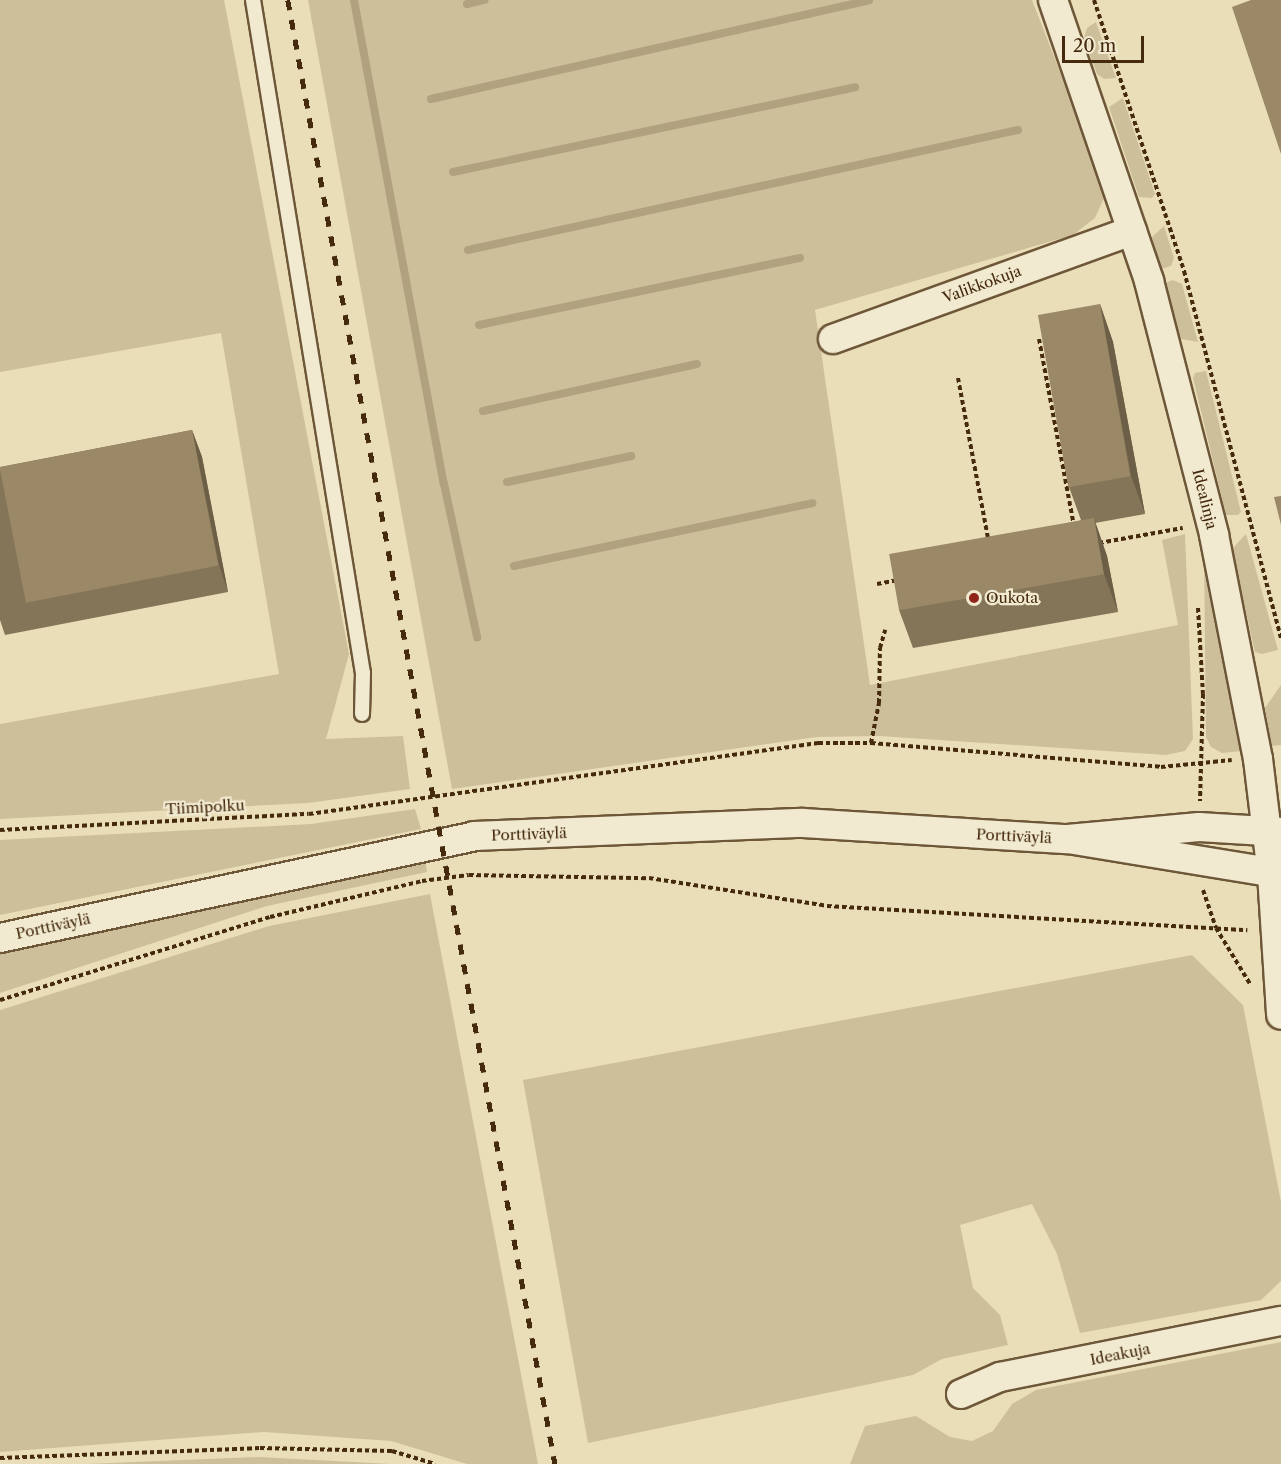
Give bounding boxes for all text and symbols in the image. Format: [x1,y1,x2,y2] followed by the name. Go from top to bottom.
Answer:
[1065,24,1148,62] scale bar
[1073,35,1116,57] text: 20 m
[940,261,1024,307] street label: Valikkokuja
[1189,467,1221,531] street label: Idealinja
[986,589,1038,607] place label: Oukota
[967,591,981,605] marker: Oukota
[165,796,245,818] street label: Tiimipolku
[491,824,567,844] street label: Porttiväylä
[976,825,1052,847] street label: Porttiväylä
[14,909,92,943] street label: Porttiväylä
[1088,1339,1152,1369] street label: Ideakuja

